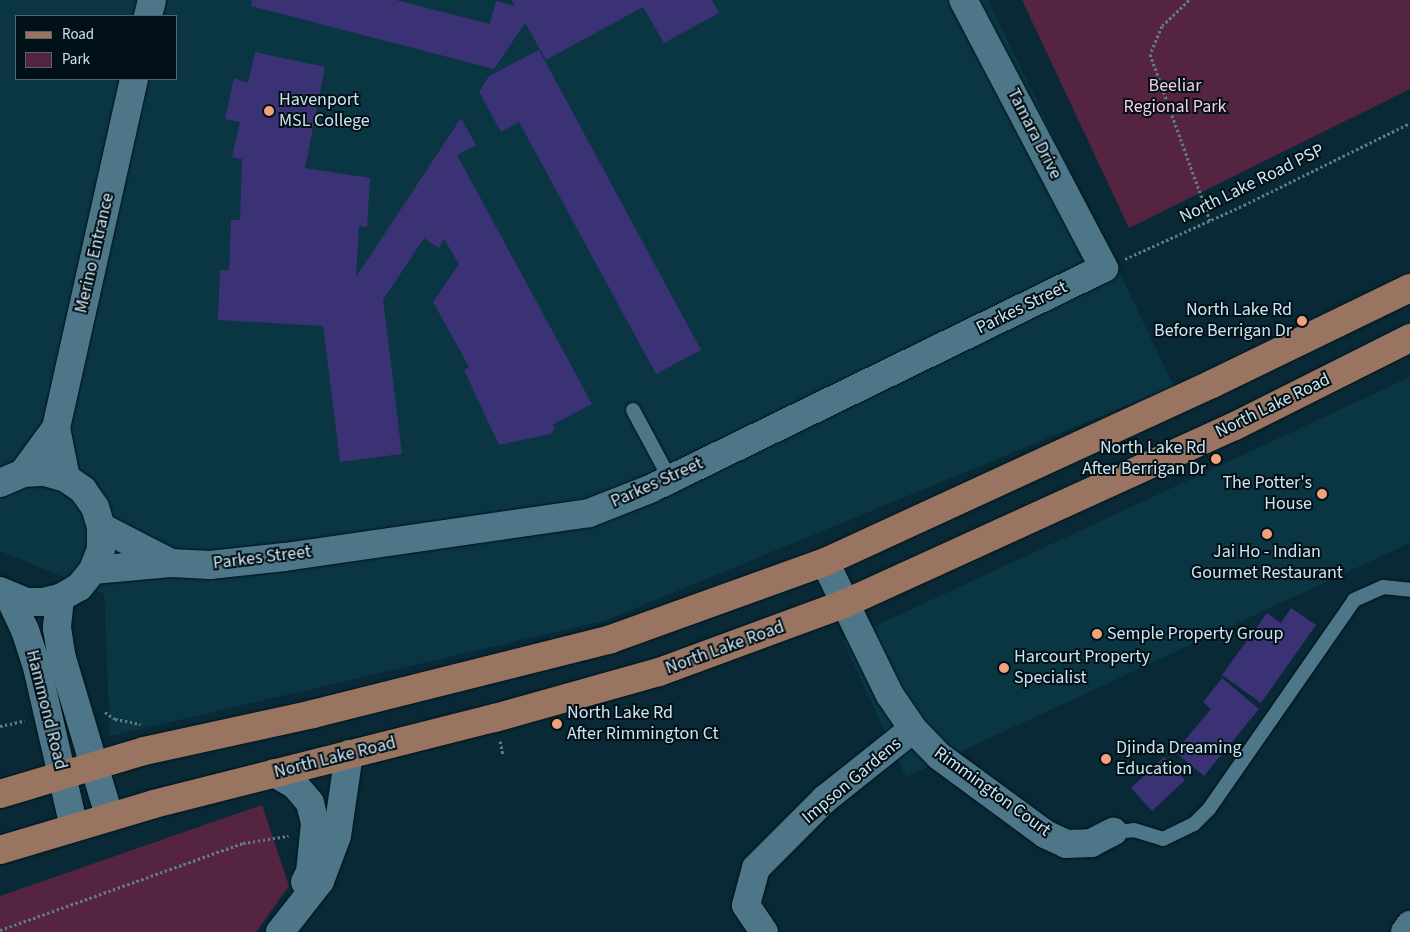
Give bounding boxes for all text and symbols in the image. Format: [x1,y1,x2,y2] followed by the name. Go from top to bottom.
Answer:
[15,15,178,80] legend
[62,24,94,45] text: Road
[62,49,90,70] text: Park
[1124,76,1226,118] park label: Beeliar Regional Park
[1002,85,1066,183] street label: Tamara Drive
[279,90,370,132] place label: Havenport MSL College
[263,105,275,117] marker: Havenport MSL College
[1176,140,1328,228] street label: North Lake Road PSP
[71,191,119,315] street label: Merino Entrance
[973,277,1071,339] street label: Parkes Street
[1154,300,1292,342] place label: North Lake Rd Before Berrigan Dr
[1296,315,1308,327] marker: North Lake Rd Before Berrigan Dr
[1212,369,1334,443] street label: North Lake Road
[1082,438,1206,480] place label: North Lake Rd After Berrigan Dr
[608,453,706,513] street label: Parkes Street
[1210,453,1222,465] marker: North Lake Rd After Berrigan Dr
[1222,473,1312,516] place label: The Potter's House
[1316,488,1328,500] marker: The Potter's House
[1261,528,1273,540] marker: Jai Ho - Indian Gourmet Restaurant
[212,541,312,575] street label: Parkes Street
[1191,542,1343,584] place label: Jai Ho - Indian Gourmet Restaurant
[663,617,787,679] street label: North Lake Road
[1107,623,1284,645] place label: Semple Property Group
[1091,628,1103,640] marker: Semple Property Group
[1014,647,1150,690] place label: Harcourt Property Specialist
[21,648,71,772] street label: Hammond Road
[998,662,1010,674] marker: Harcourt Property Specialist
[567,703,719,746] place label: North Lake Rd After Rimmington Ct
[551,718,563,730] marker: North Lake Rd After Rimmington Ct
[272,732,398,784] street label: North Lake Road
[798,733,906,829] street label: Impson Gardens
[1116,738,1242,781] place label: Djinda Dreaming Education
[929,742,1055,842] street label: Rimmington Court
[1100,753,1112,765] marker: Djinda Dreaming Education

